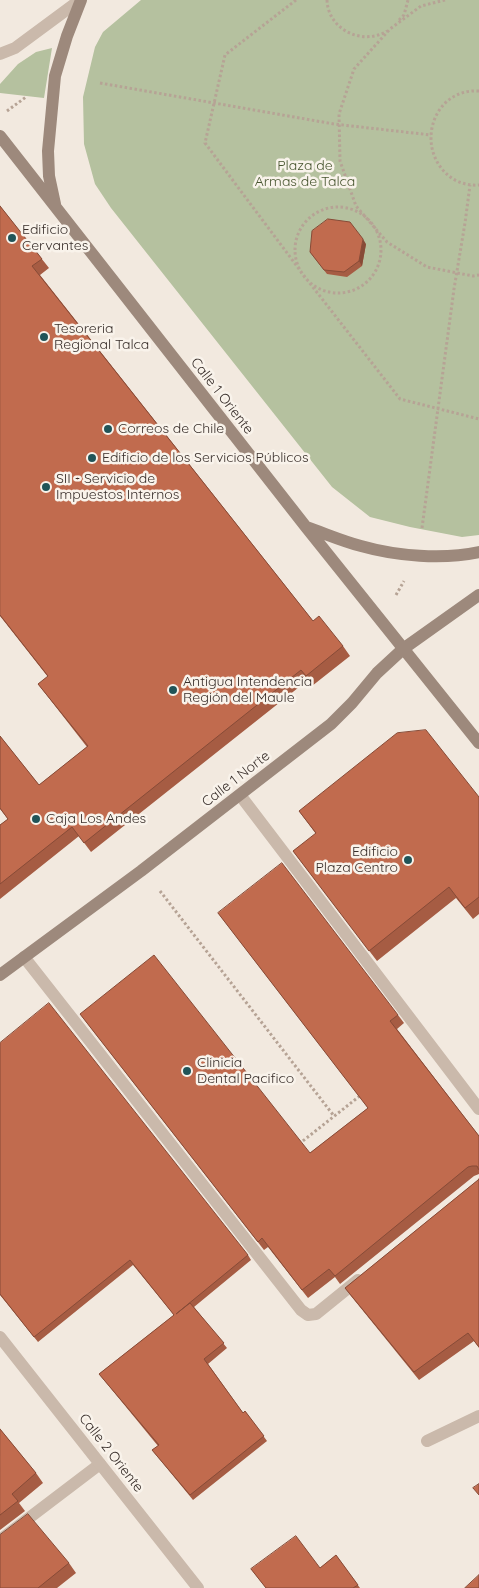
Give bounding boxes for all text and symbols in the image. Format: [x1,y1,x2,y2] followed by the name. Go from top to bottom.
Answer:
[255,158,355,190] park label: Plaza de Armas de Talca
[22,222,88,254] place label: Edificio Cervantes
[6,232,18,244] marker: Edificio Cervantes
[54,321,149,354] place label: Tesoreria Regional Talca
[38,331,50,343] marker: Tesoreria Regional Talca
[187,354,257,438] street label: Calle 1 Oriente
[118,421,224,437] place label: Correos de Chile
[102,423,114,435] marker: Correos de Chile
[102,450,309,466] place label: Edificio de los Servicios Públicos
[86,452,98,464] marker: Edificio de los Servicios Públicos
[56,471,179,504] place label: SII - Servicio de Impuestos Internos
[40,481,52,493] marker: SII - Servicio de Impuestos Internos
[183,674,312,706] place label: Antigua Intendencia Región del Maule
[167,684,179,696] marker: Antigua Intendencia Región del Maule
[199,747,273,811] street label: Calle 1 Norte
[46,811,146,827] place label: Caja Los Andes
[30,813,42,825] marker: Caja Los Andes
[316,844,398,876] place label: Edificio Plaza Centro
[402,854,414,866] marker: Edificio Plaza Centro
[197,1055,294,1088] place label: Clinicia Dental Pacifico
[181,1065,193,1077] marker: Clinicia Dental Pacifico
[75,1410,147,1496] street label: Calle 2 Oriente

